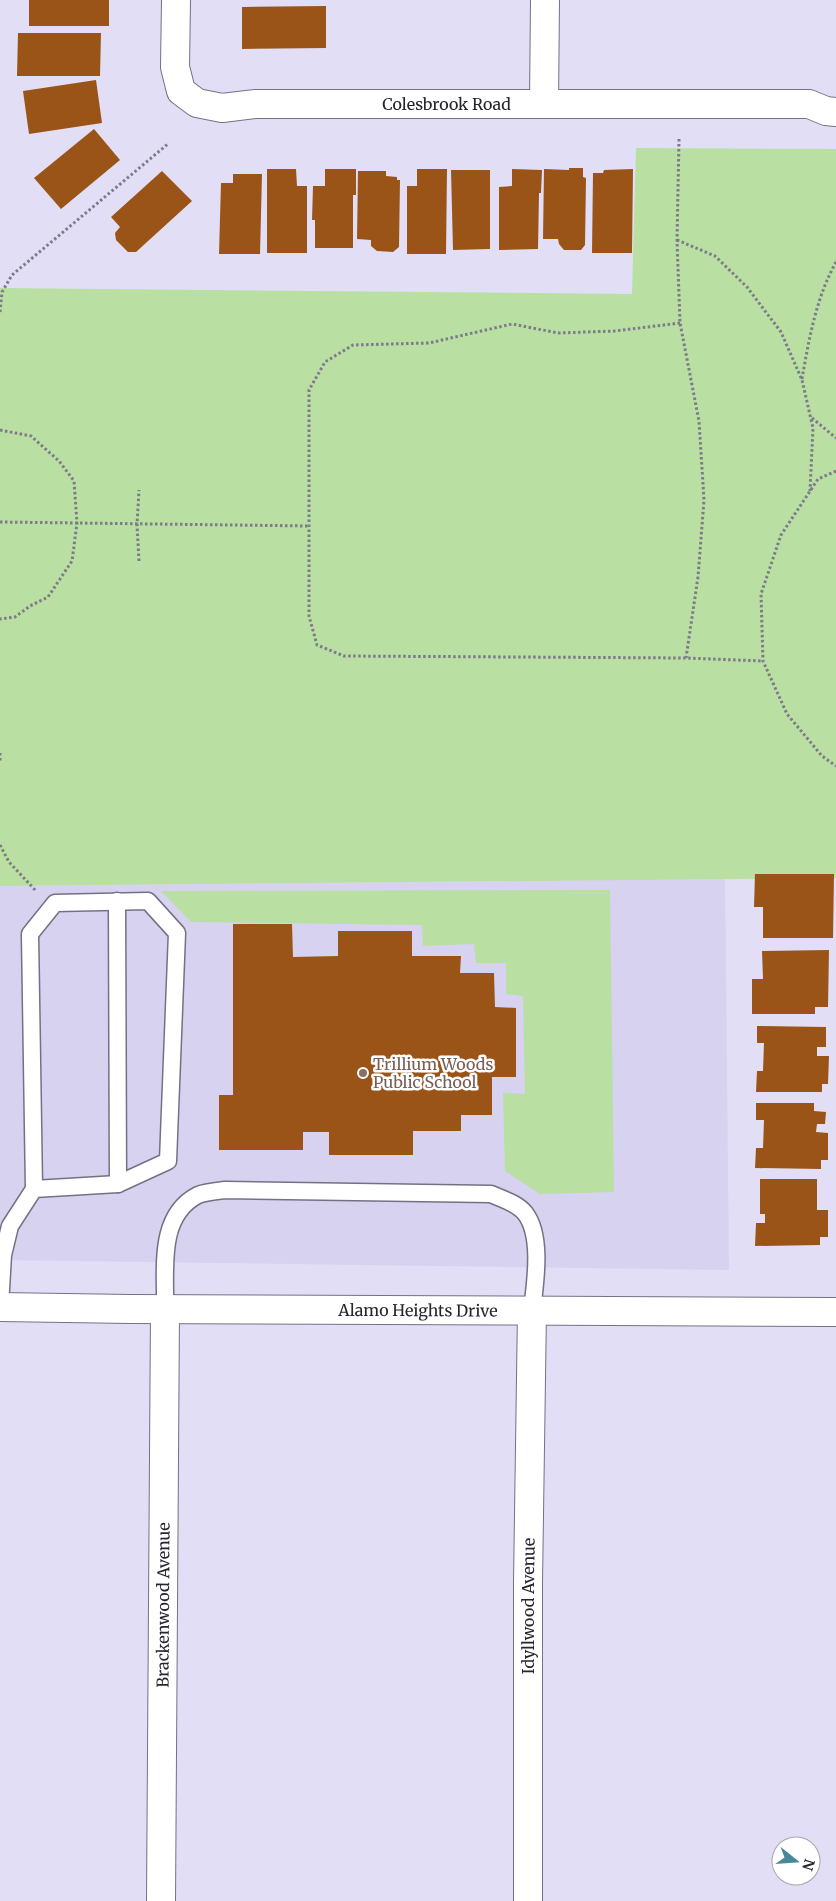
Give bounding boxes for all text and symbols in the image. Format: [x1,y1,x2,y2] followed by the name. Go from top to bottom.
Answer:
[382,94,511,114] street label: Colesbrook Road
[373,1054,493,1092] place label: Trillium Woods Public School
[357,1067,369,1079] marker: Trillium Woods Public School
[337,1300,498,1321] street label: Alamo Heights Drive
[152,1522,174,1688] street label: Brackenwood Avenue
[518,1538,539,1674] street label: Idyllwood Avenue
[771,1836,821,1886] north arrow
[798,1857,819,1873] text: N

